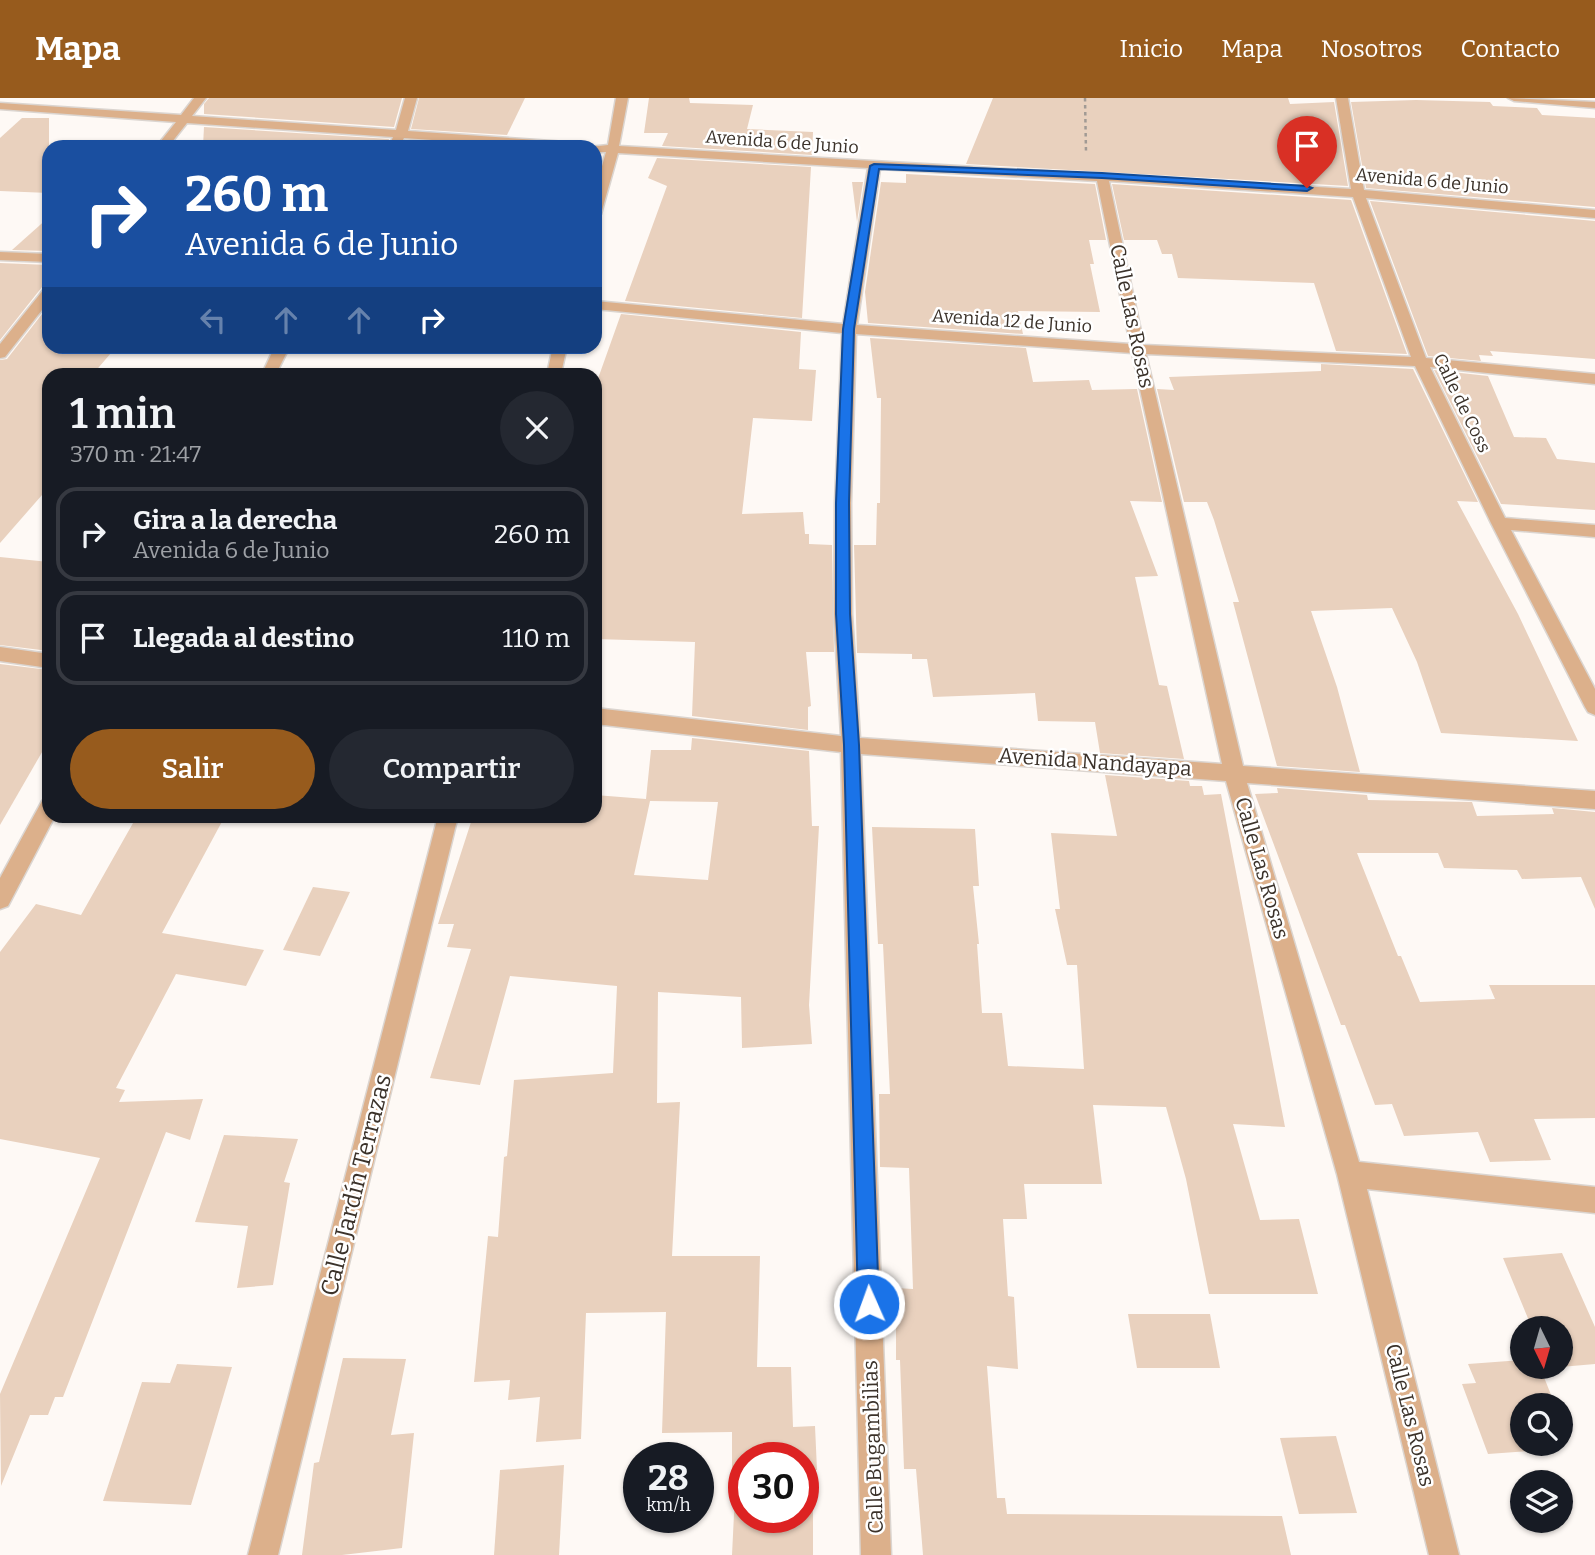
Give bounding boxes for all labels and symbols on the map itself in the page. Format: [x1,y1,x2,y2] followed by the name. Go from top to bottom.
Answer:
[1277,116,1337,188] pin
[705,126,859,158] street label: Avenida 6 de Junio
[1354,163,1510,199] street label: Avenida 6 de Junio
[1104,242,1160,390] street label: Calle Las Rosas
[931,304,1093,338] street label: Avenida 12 de Junio
[1429,350,1495,456] street label: Calle de Coss
[997,742,1193,782] street label: Avenida Nandayapa
[1229,794,1295,942] street label: Calle Las Rosas
[315,1071,397,1299] street label: Calle Jardín Terrazas
[832,1267,906,1341] position arrow
[1510,1316,1573,1379] north arrow
[1380,1341,1440,1489] street label: Calle Las Rosas
[857,1360,889,1534] street label: Calle Bugambilias
[728,1442,819,1533] speed limit sign: 30

